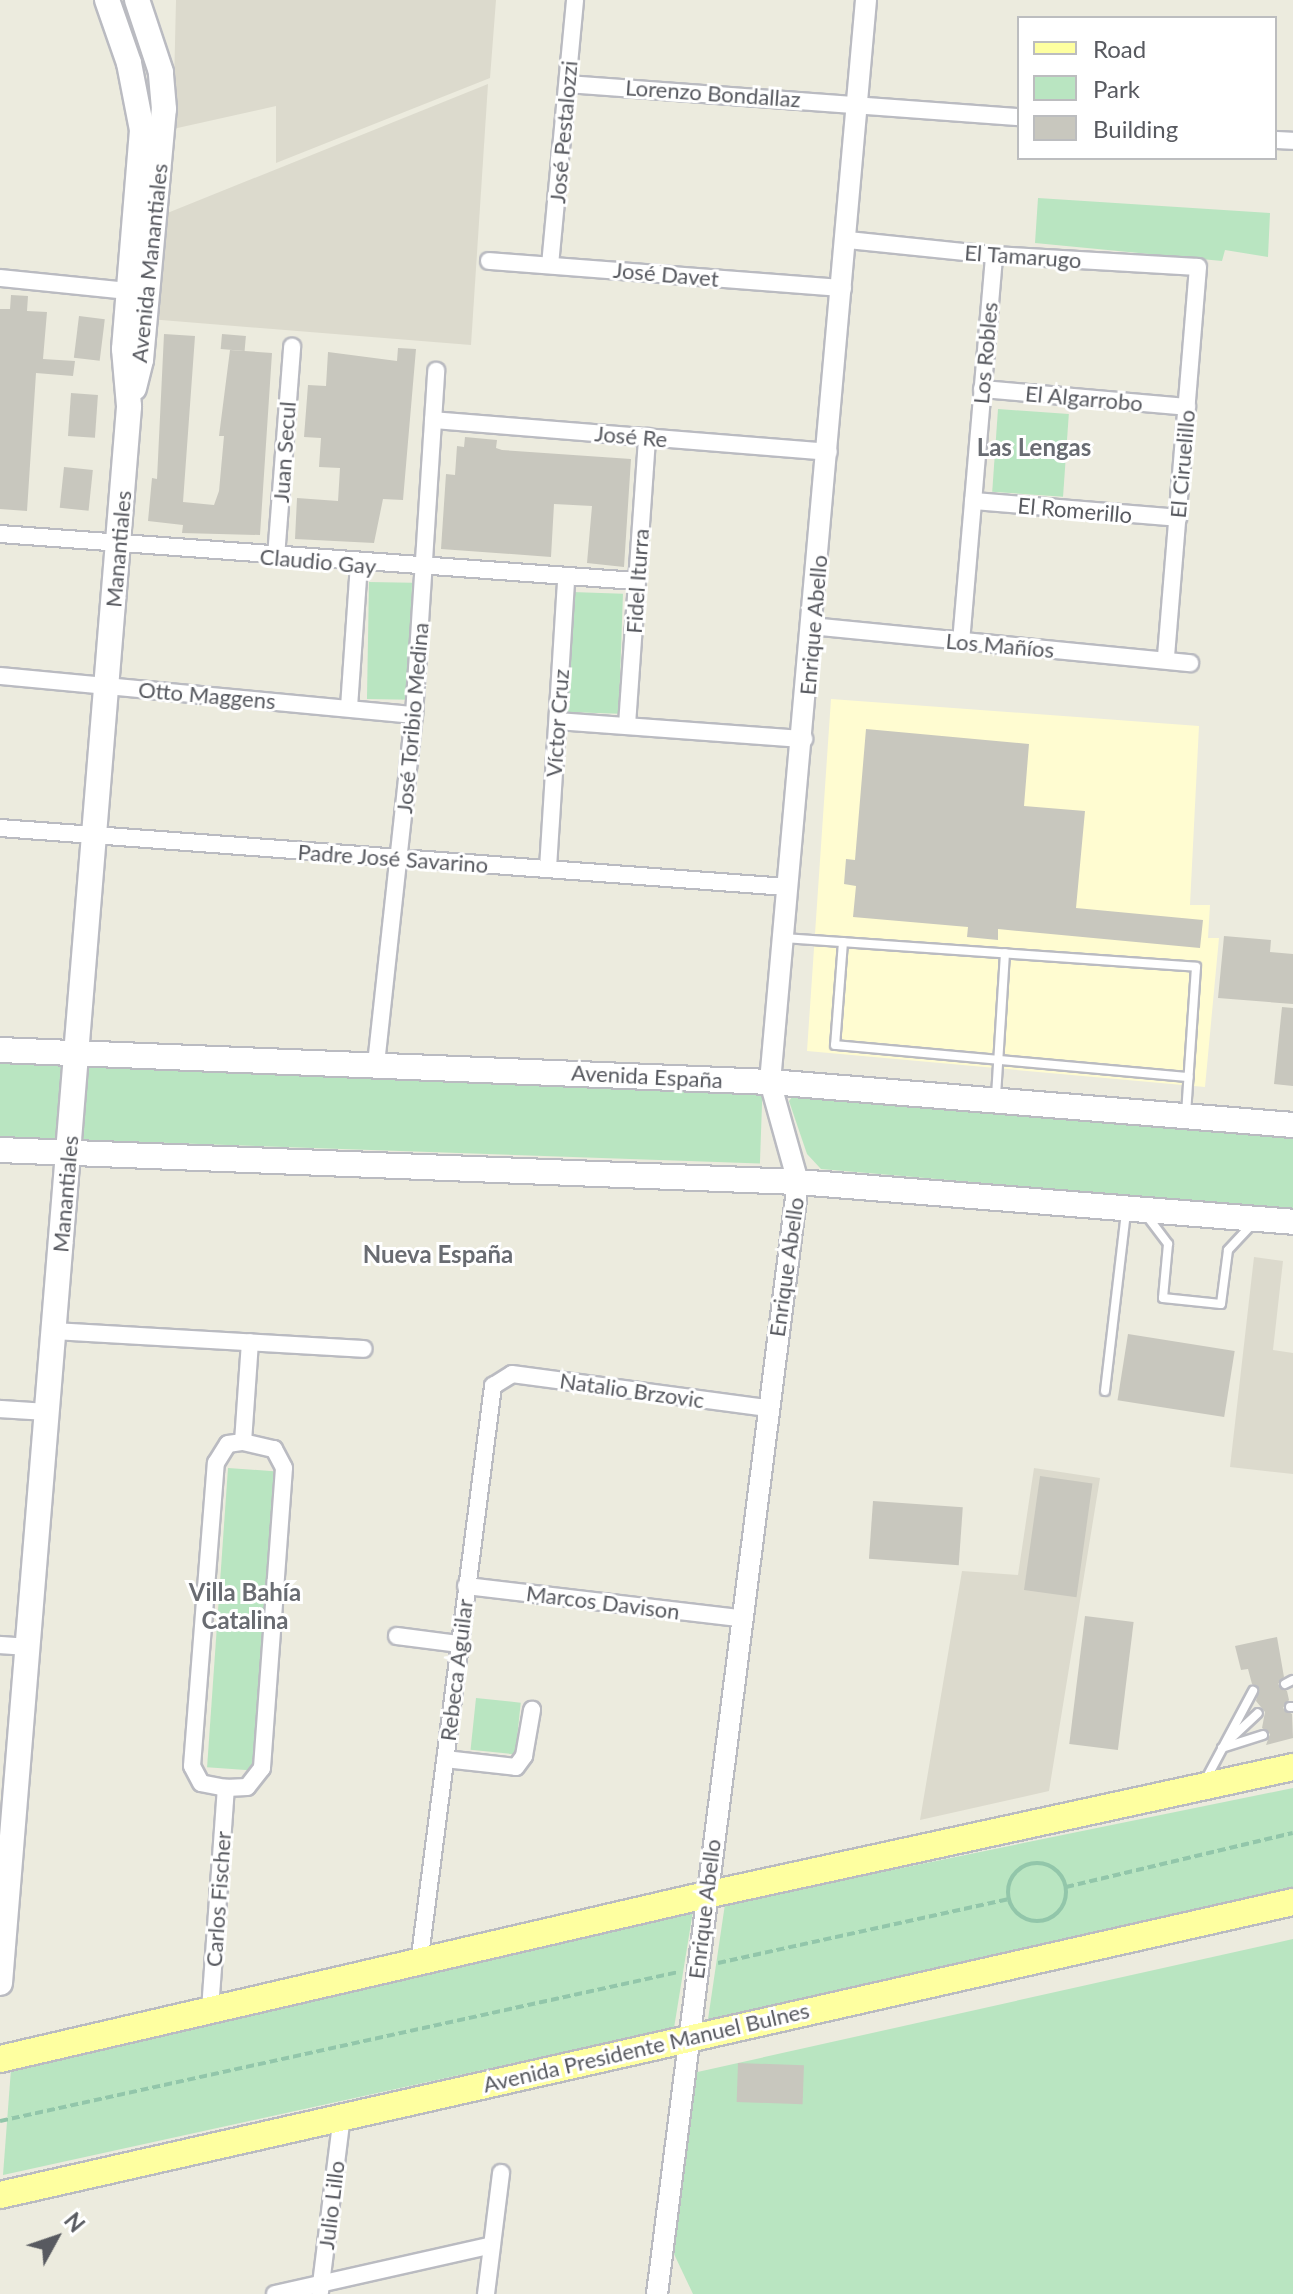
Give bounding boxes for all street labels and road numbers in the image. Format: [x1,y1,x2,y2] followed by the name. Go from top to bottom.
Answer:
[544,59,582,205] street label: José Pestalozzi
[625,74,801,112] street label: Lorenzo Bondallaz
[125,162,173,364] street label: Avenida Manantiales
[963,239,1083,273] street label: El Tamarugo
[612,256,720,292] street label: José Davet
[967,301,1003,405] street label: Los Robles
[1024,380,1144,416] street label: El Algarrobo
[267,400,301,504] street label: Juan Secul
[1164,409,1200,519] street label: El Ciruelillo
[594,420,668,452] street label: José Re
[100,489,136,609] street label: Manantiales
[1017,492,1133,528] street label: El Romerillo
[620,528,654,634] street label: Fidel Iturra
[259,543,377,579] street label: Claudio Gay
[794,553,832,697] street label: Enrique Abello
[390,621,434,815] street label: José Toribio Medina
[945,627,1055,663] street label: Los Mañíos
[540,668,574,778] street label: Víctor Cruz
[137,676,277,714] street label: Otto Maggens
[296,838,490,878] street label: Padre José Savarino
[571,1059,723,1093] street label: Avenida España
[47,1134,83,1254] street label: Manantiales
[763,1195,809,1339] street label: Enrique Abello
[558,1367,706,1413] street label: Natalio Brzovic
[525,1579,681,1625] street label: Marcos Davison
[434,1597,478,1743] street label: Rebeca Aguilar
[200,1830,236,1968] street label: Carlos Fischer
[682,1837,726,1981] street label: Enrique Abello
[480,1997,812,2097] street label: Avenida Presidente Manuel Bulnes
[312,2159,350,2251] street label: Julio Lillo

